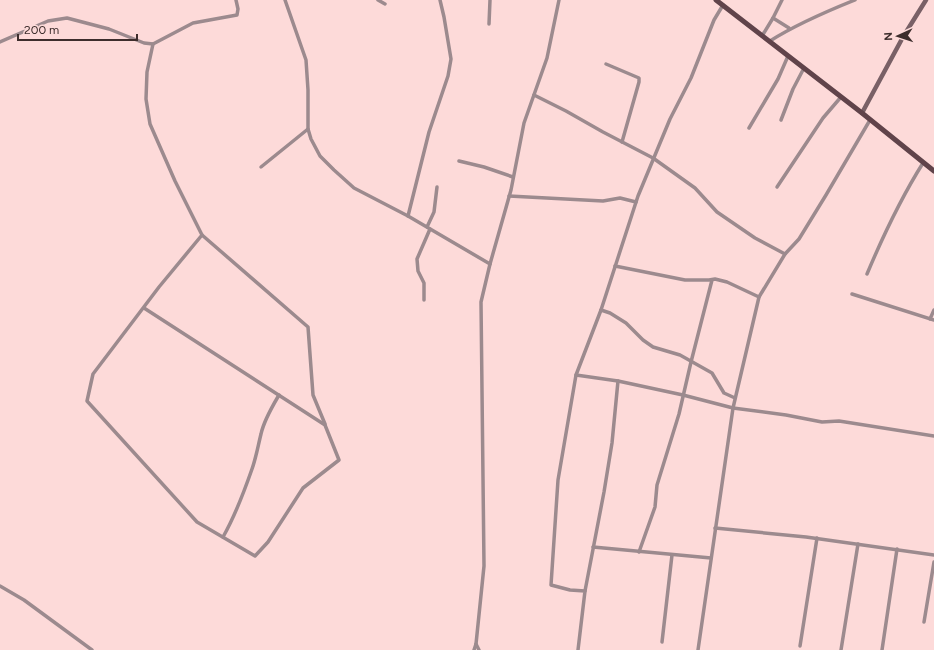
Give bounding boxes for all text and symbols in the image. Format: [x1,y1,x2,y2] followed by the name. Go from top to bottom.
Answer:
[18,16,137,42] scale bar
[878,16,918,56] north arrow
[24,23,59,37] text: 200 m
[882,32,895,41] text: N

